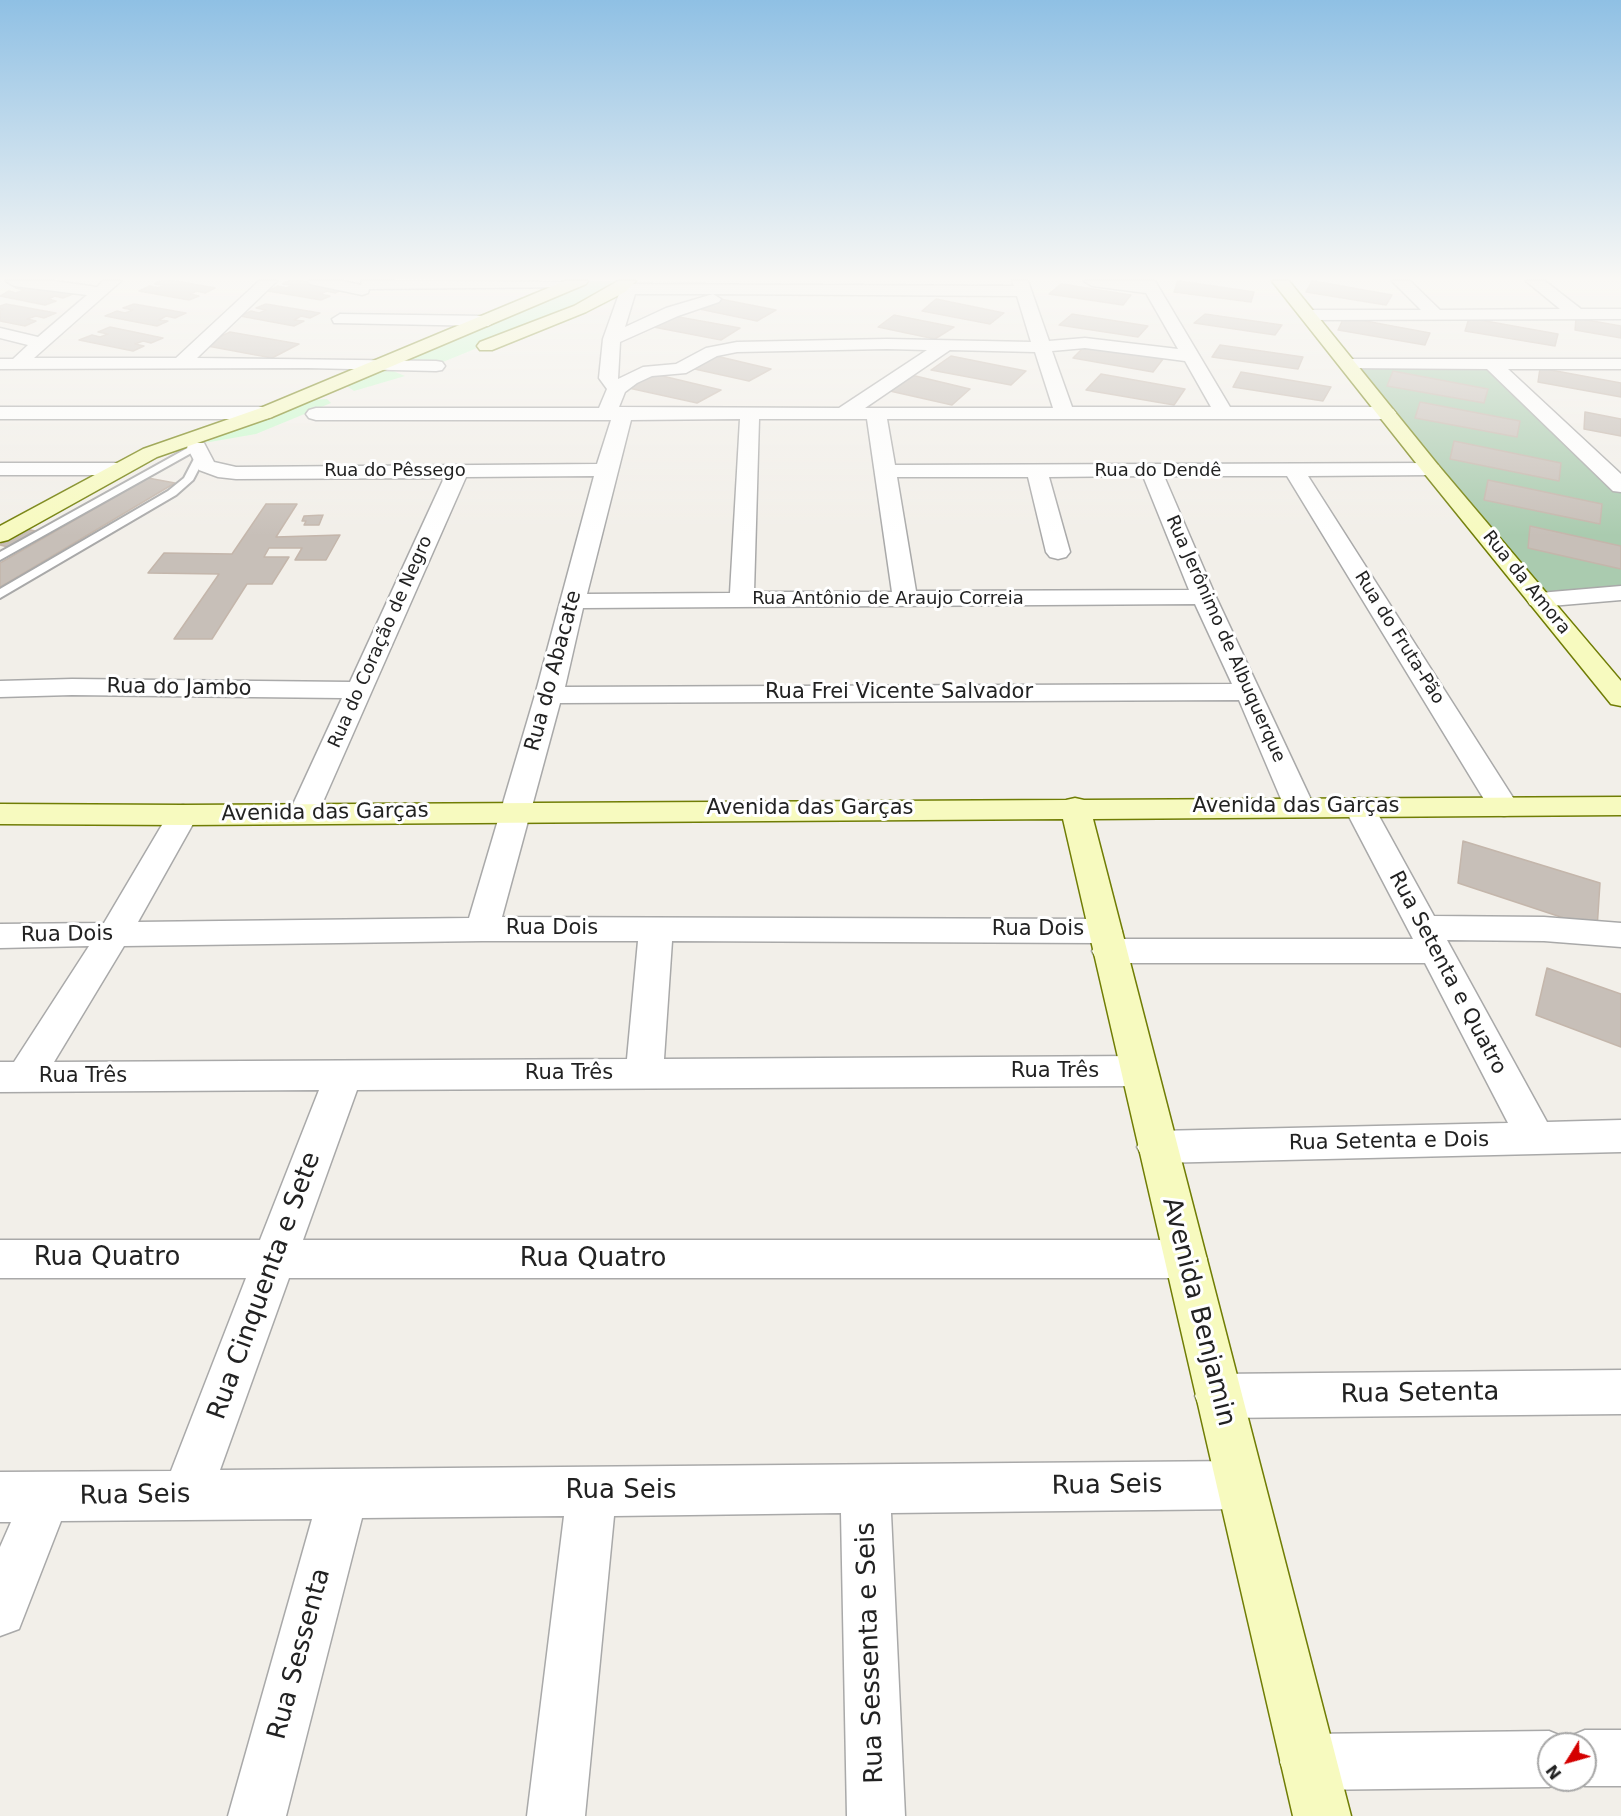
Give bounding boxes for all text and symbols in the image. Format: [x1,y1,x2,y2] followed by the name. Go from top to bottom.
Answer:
[324,460,466,482] street label: Rua do Pêssego
[1095,460,1221,482] street label: Rua do Dendê
[1161,512,1289,766] street label: Rua Jerônimo de Albuquerque
[1478,527,1574,639] street label: Rua da Amora
[324,533,438,751] street label: Rua do Coração de Negro
[1349,568,1449,708] street label: Rua do Fruta-Pão
[520,588,588,754] street label: Rua do Abacate
[752,588,1024,610] street label: Rua Antônio de Araujo Correia
[106,674,252,702] street label: Rua do Jambo
[765,680,1033,706] street label: Rua Frei Vicente Salvador
[1193,794,1399,820] street label: Avenida das Garças
[707,796,913,822] street label: Avenida das Garças
[221,799,429,827] street label: Avenida das Garças
[1383,867,1511,1079] street label: Rua Setenta e Quatro
[506,916,598,942] street label: Rua Dois
[992,917,1084,943] street label: Rua Dois
[21,922,113,948] street label: Rua Dois
[1011,1059,1099,1085] street label: Rua Três
[525,1061,613,1087] street label: Rua Três
[39,1064,127,1090] street label: Rua Três
[1289,1128,1489,1156] street label: Rua Setenta e Dois
[202,1148,328,1424] street label: Rua Cinquenta e Sete
[1154,1194,1242,1430] street label: Avenida Benjamin
[34,1242,180,1274] street label: Rua Quatro
[520,1243,666,1275] street label: Rua Quatro
[1340,1377,1500,1411] street label: Rua Setenta
[1051,1469,1163,1503] street label: Rua Seis
[566,1475,676,1507] street label: Rua Seis
[79,1479,191,1513] street label: Rua Seis
[851,1522,891,1784] street label: Rua Sessenta e Seis
[262,1565,338,1743] street label: Rua Sessenta
[1537,1732,1597,1792] north arrow
[1542,1761,1565,1783] text: N

